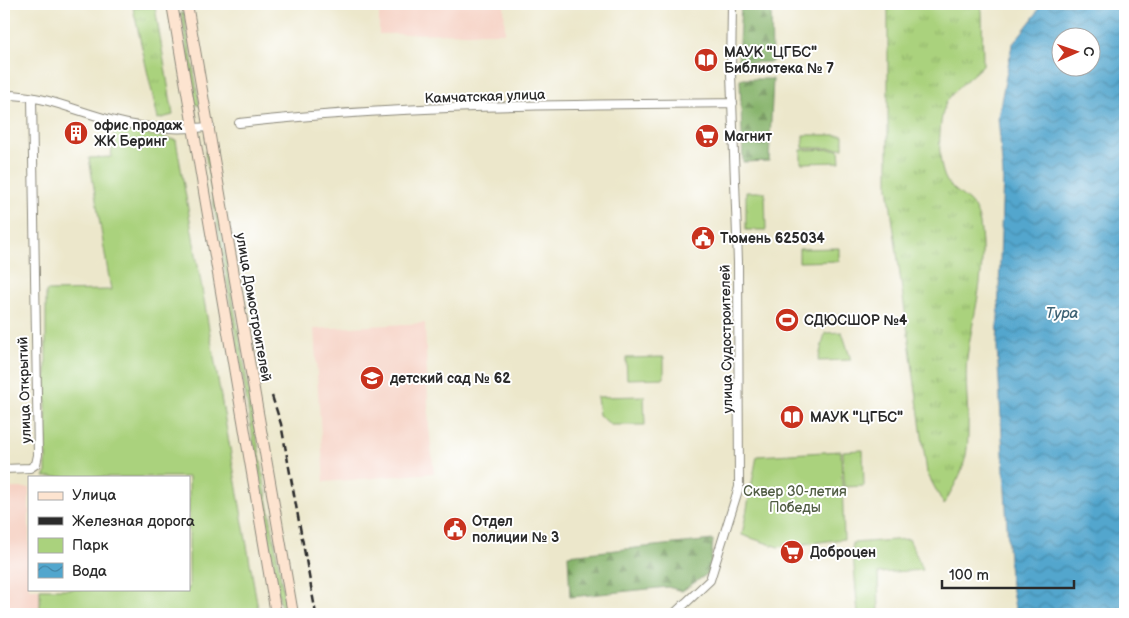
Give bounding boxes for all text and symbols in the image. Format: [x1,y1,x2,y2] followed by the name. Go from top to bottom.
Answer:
[1052,28,1102,78] north arrow
[724,44,834,77] place label: МАУК "ЦГБС" Библиотека № 7
[1080,46,1097,57] text: С
[693,47,719,73] library icon: МАУК "ЦГБС" Библиотека № 7
[424,86,546,107] street label: Камчатская улица
[94,117,182,150] place label: офис продаж ЖК Беринг
[63,120,89,146] building icon: офис продаж ЖК Беринг
[694,123,720,149] supermarket icon: Магнит
[724,128,772,145] place label: Магнит
[690,225,716,251] public building icon: Тюмень 625034
[720,230,826,247] place label: Тюмень 625034
[232,231,275,383] street label: улица Домостроителей
[717,264,736,413] street label: улица Судостроителей
[1046,304,1079,323] water label: Тура
[774,307,800,333] sports icon: СДЮСШОР №4
[804,312,908,329] place label: СДЮСШОР №4
[14,336,35,444] street label: улица Открытий
[359,365,385,391] school or university icon: детский сад № 62
[389,370,511,387] place label: детский сад № 62
[779,404,805,430] library icon: МАУК "ЦГБС"
[810,409,903,426] place label: МАУК "ЦГБС"
[28,476,190,590] legend
[743,483,847,516] park label: Сквер 30-летия Победы
[72,486,117,505] text: Улица
[72,512,195,531] text: Железная дорога
[472,513,559,546] place label: Отдел полиции № 3
[442,516,468,542] public building icon: Отдел полиции № 3
[72,536,109,555] text: Парк
[779,539,805,565] supermarket icon: Доброцен
[810,544,876,561] place label: Доброцен
[942,558,1074,590] scale bar
[72,562,107,581] text: Вода
[949,566,989,585] text: 100 m

